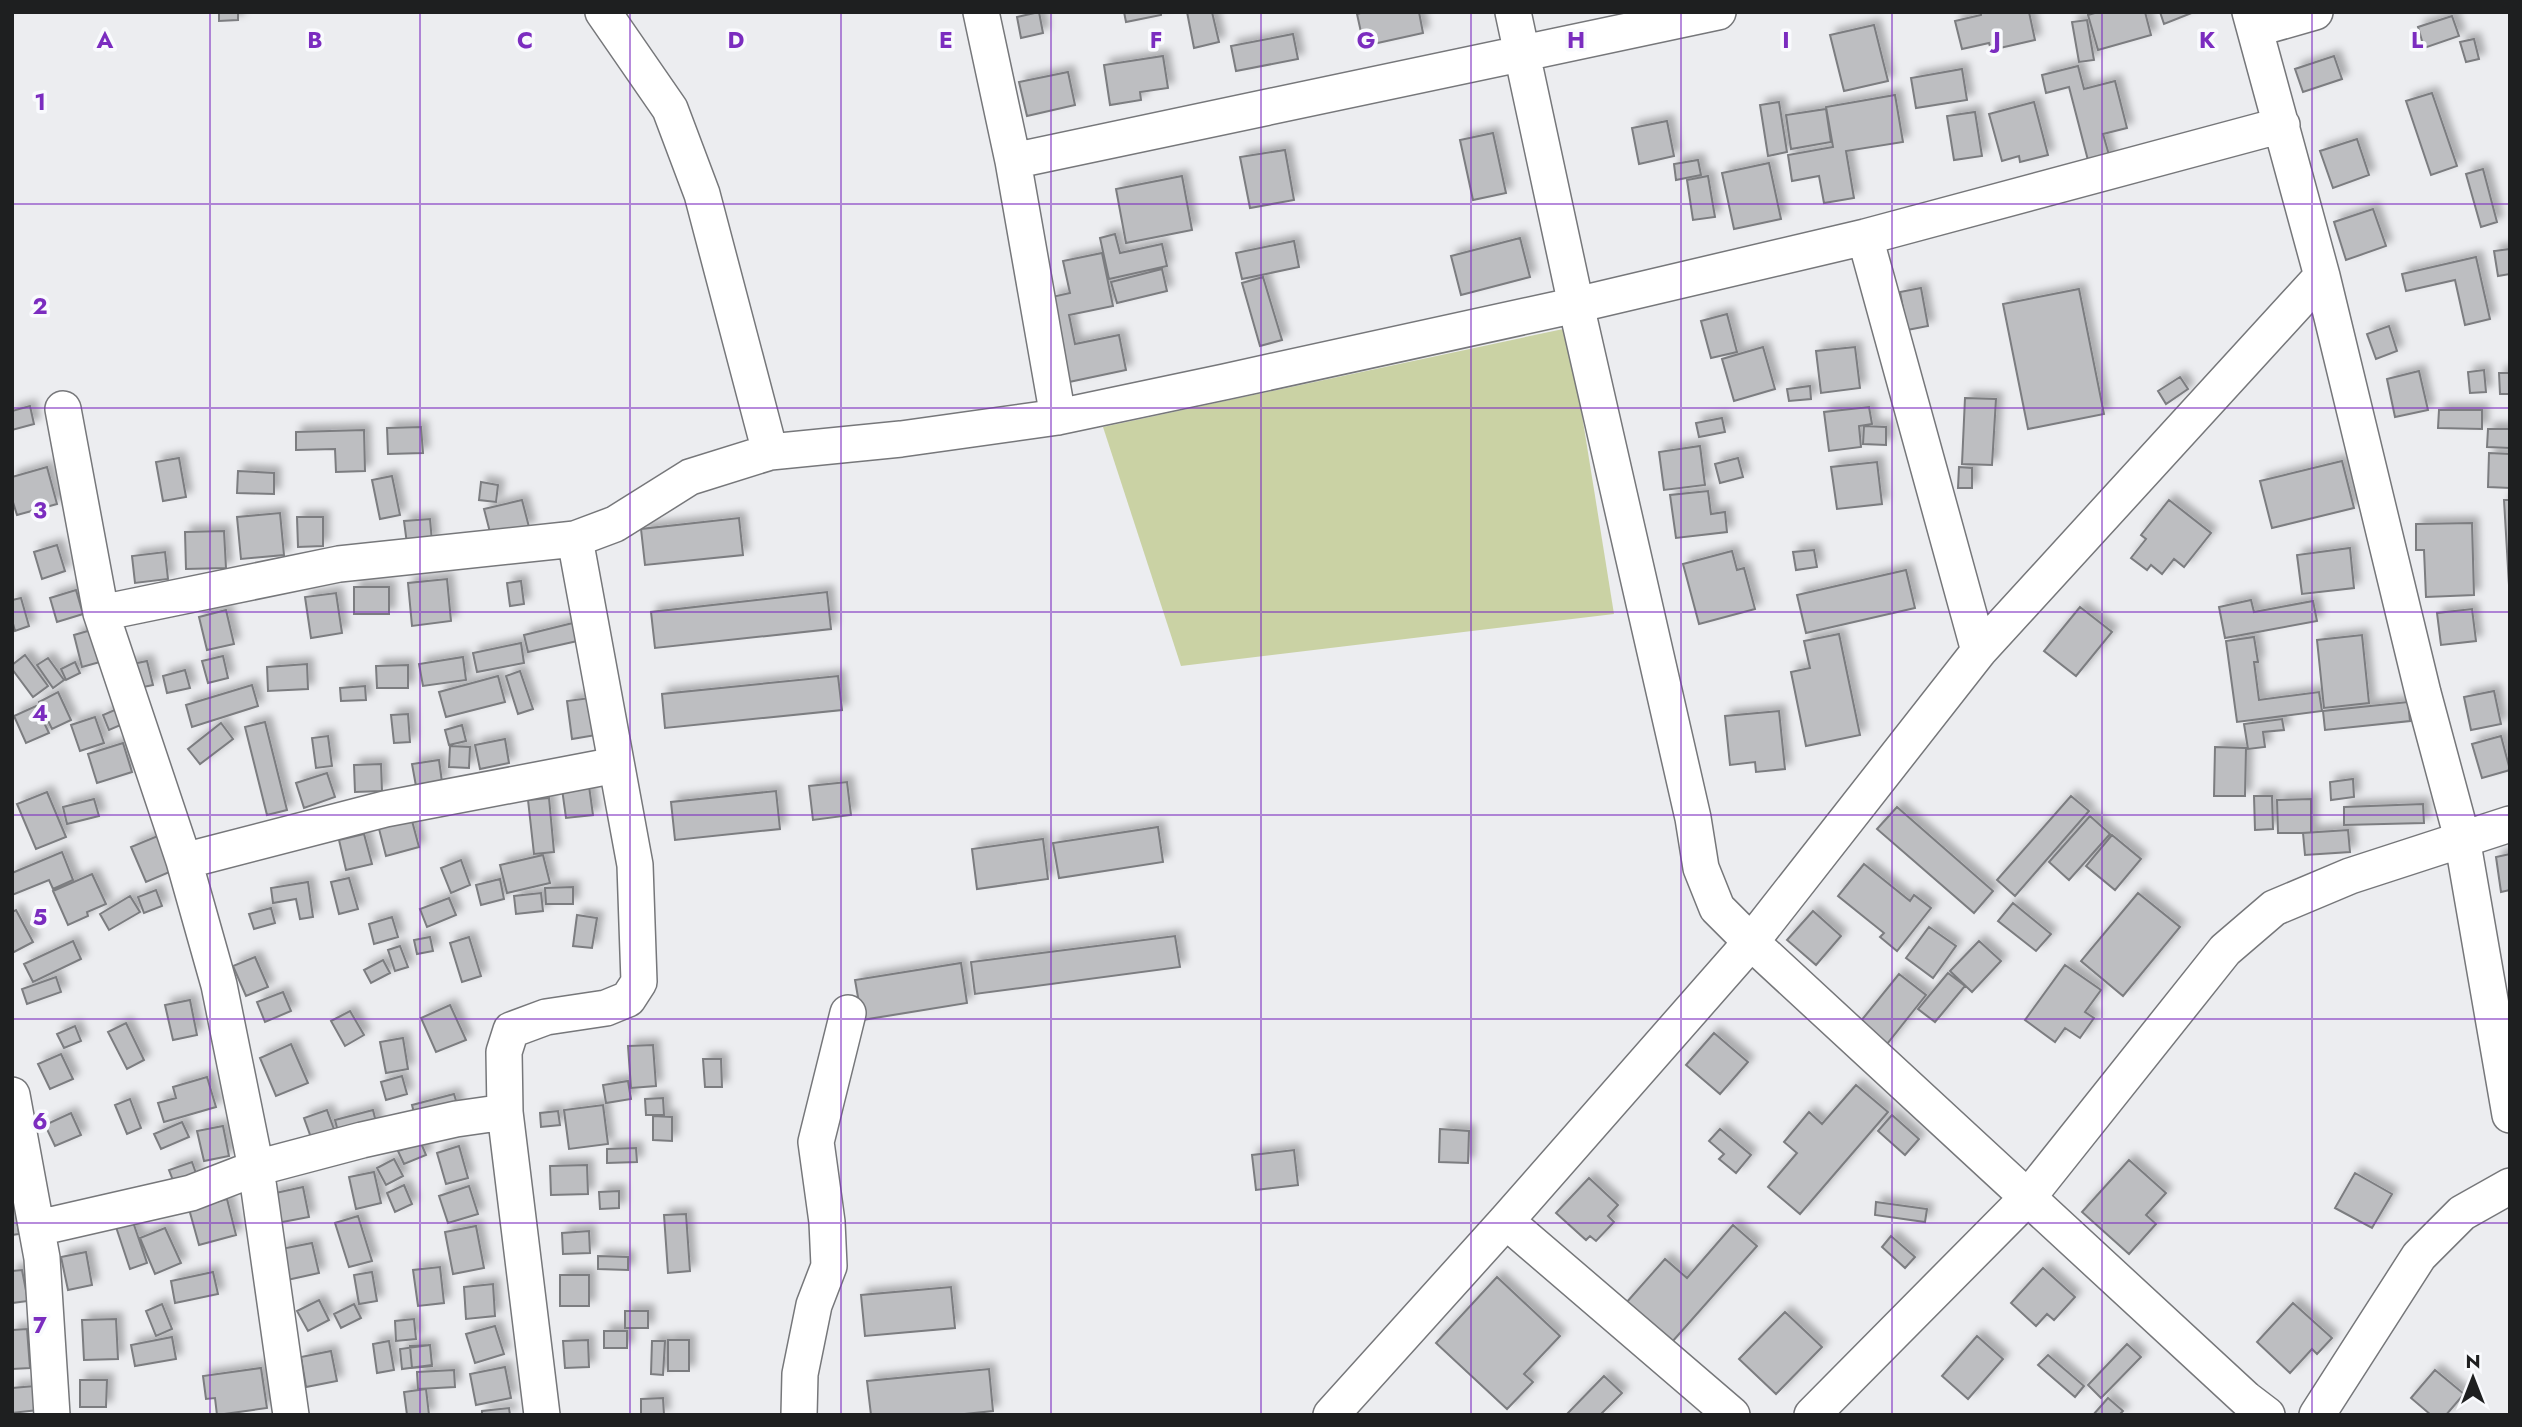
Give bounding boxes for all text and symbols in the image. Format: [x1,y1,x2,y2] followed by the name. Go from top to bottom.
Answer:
[96,23,114,57] text: A
[307,23,323,57] text: B
[517,23,533,57] text: C
[728,23,745,57] text: D
[939,23,953,57] text: E
[1150,23,1162,57] text: F
[1357,23,1375,57] text: G
[1567,23,1585,57] text: H
[1782,23,1790,57] text: I
[1989,23,2001,57] text: J
[2199,23,2216,57] text: K
[2411,23,2424,57] text: L
[34,85,46,119] text: 1
[32,289,48,323] text: 2
[33,493,47,527] text: 3
[32,696,48,730] text: 4
[33,900,47,934] text: 5
[32,1104,48,1138] text: 6
[33,1308,47,1342] text: 7
[2438,1343,2508,1413] north arrow
[2465,1348,2481,1375] text: N

